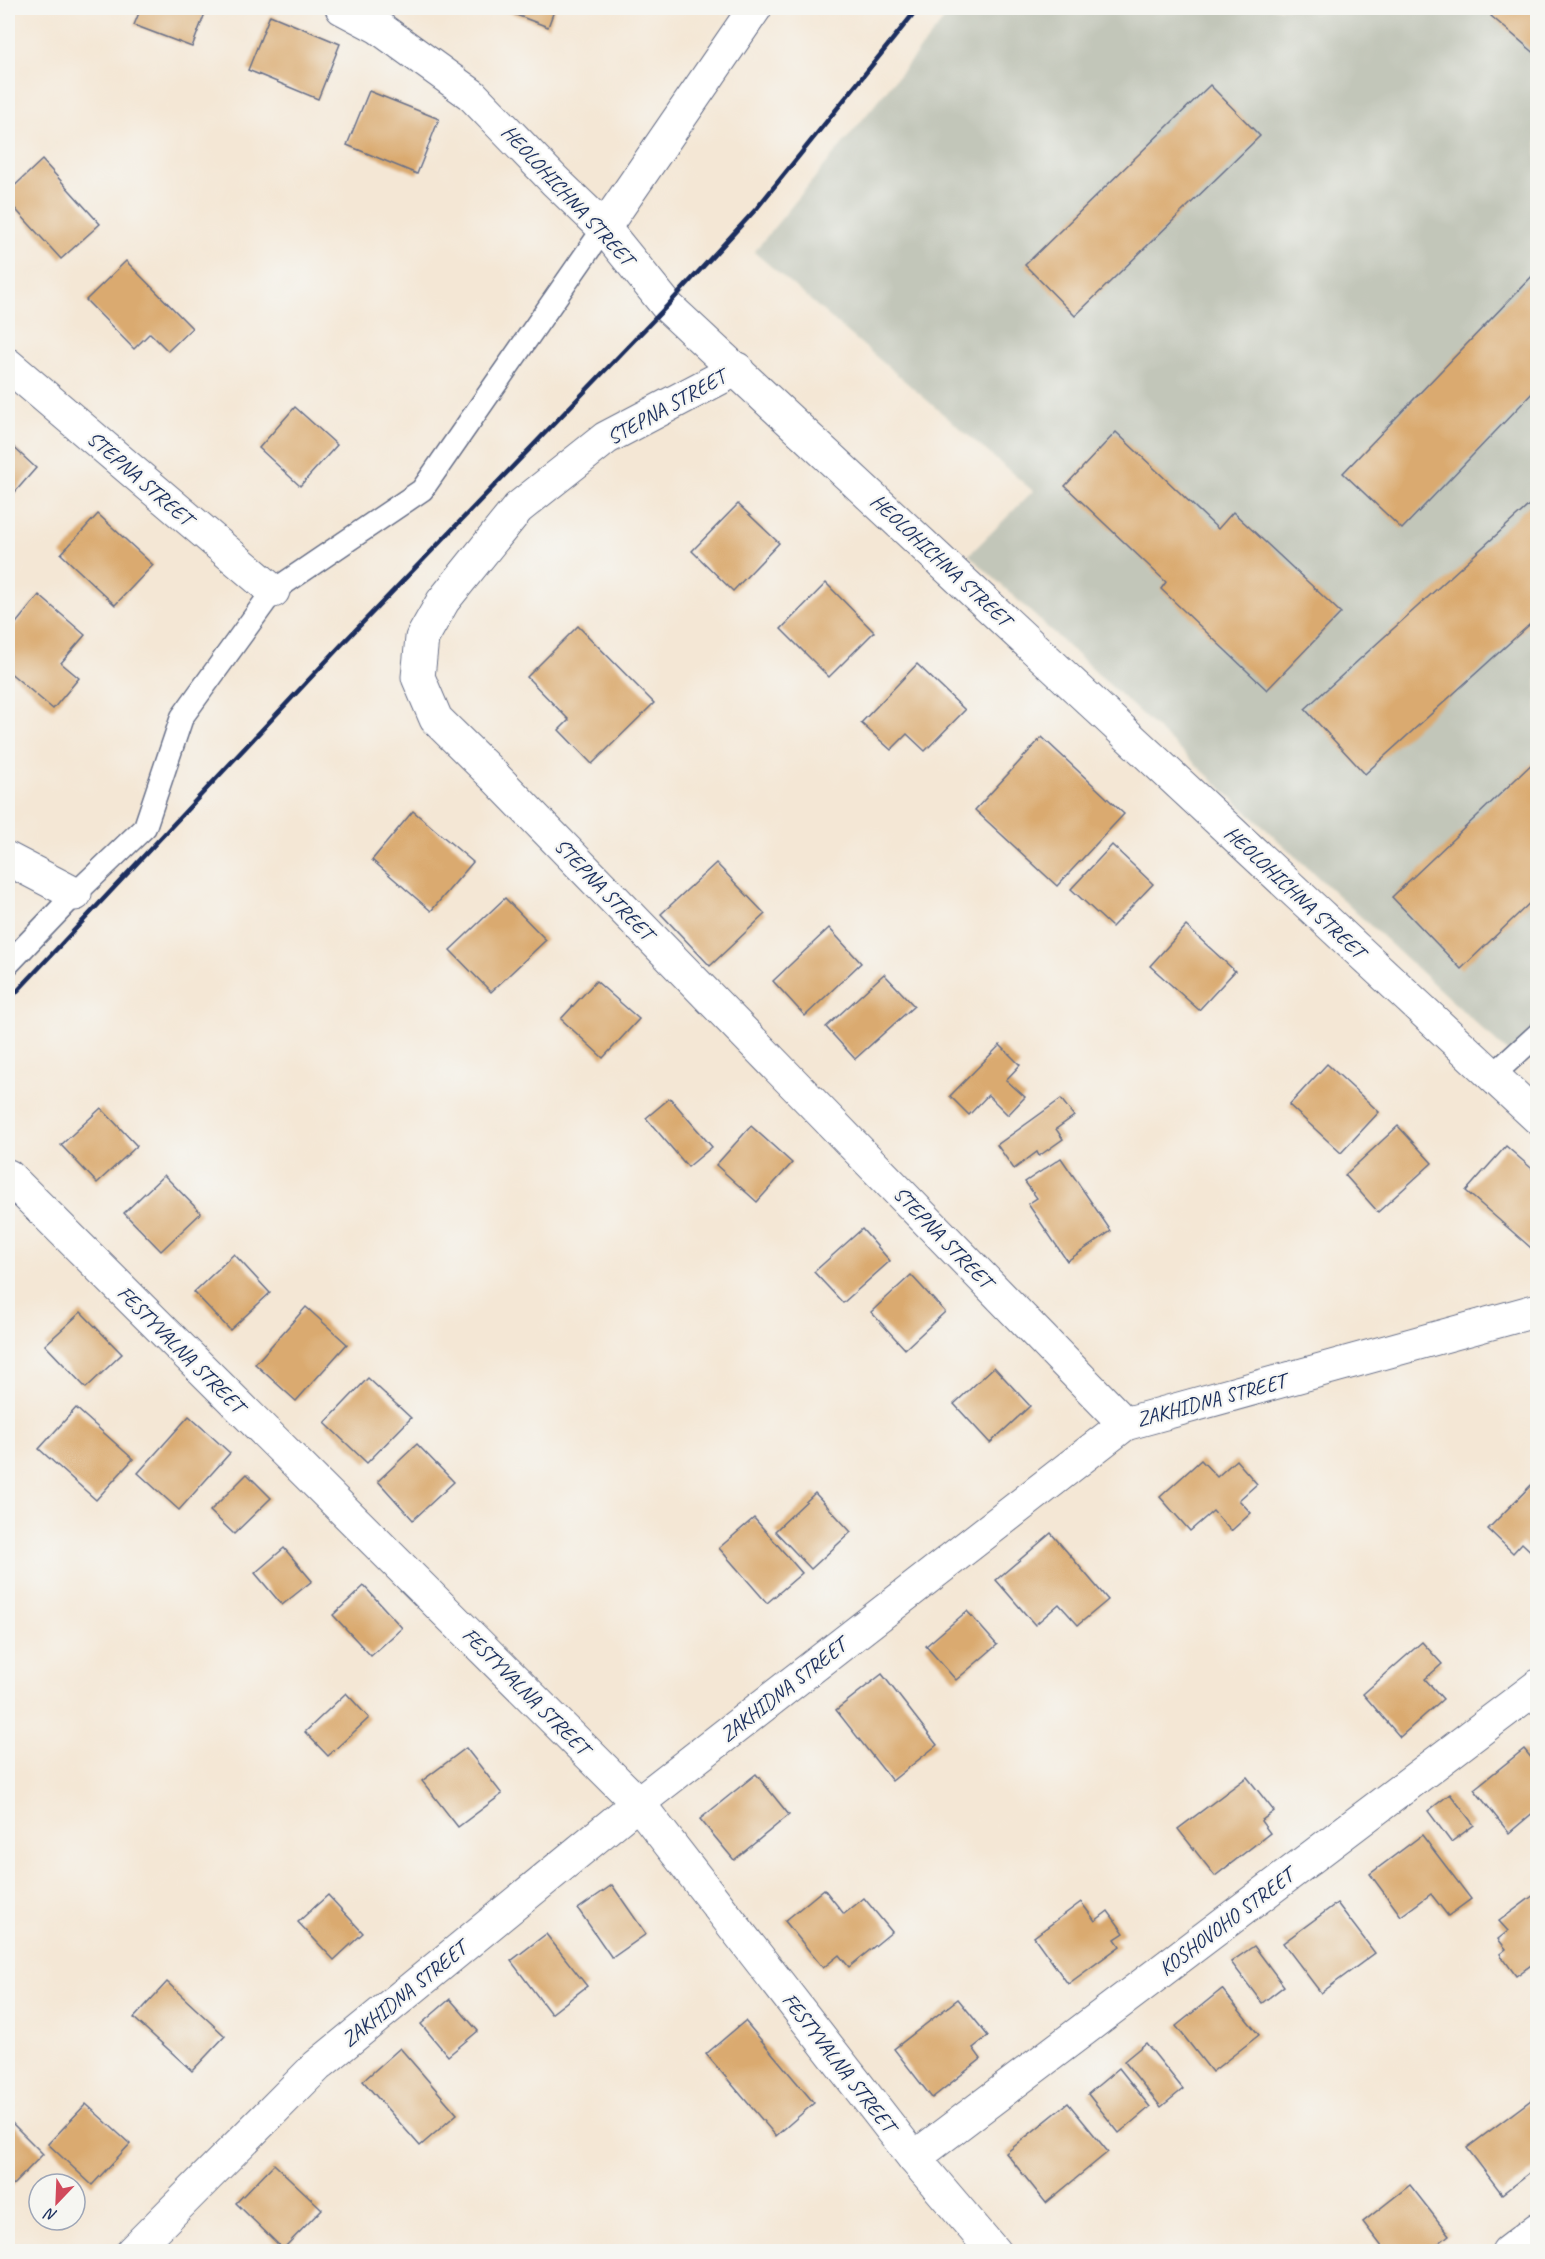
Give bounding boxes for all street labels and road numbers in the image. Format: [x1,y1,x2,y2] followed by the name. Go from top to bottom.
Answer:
[496,119,643,274] street label: HEOLOHICHNA STREET
[602,361,734,450] street label: STEPNA STREET
[82,425,202,534] street label: STEPNA STREET
[865,488,1020,635] street label: HEOLOHICHNA STREET
[1219,820,1374,967] street label: HEOLOHICHNA STREET
[549,833,663,949] street label: STEPNA STREET
[888,1181,1002,1297] street label: STEPNA STREET
[112,1280,254,1422] street label: FESTYVALNA STREET
[1134,1366,1294,1432] street label: ZAKHIDNA STREET
[457,1622,599,1764] street label: FESTYVALNA STREET
[715,1629,856,1747] street label: ZAKHIDNA STREET
[1153,1860,1303,1981] street label: KOSHOVOHO STREET
[336,1932,476,2052] street label: ZAKHIDNA STREET
[777,1987,905,2141] street label: FESTYVALNA STREET

